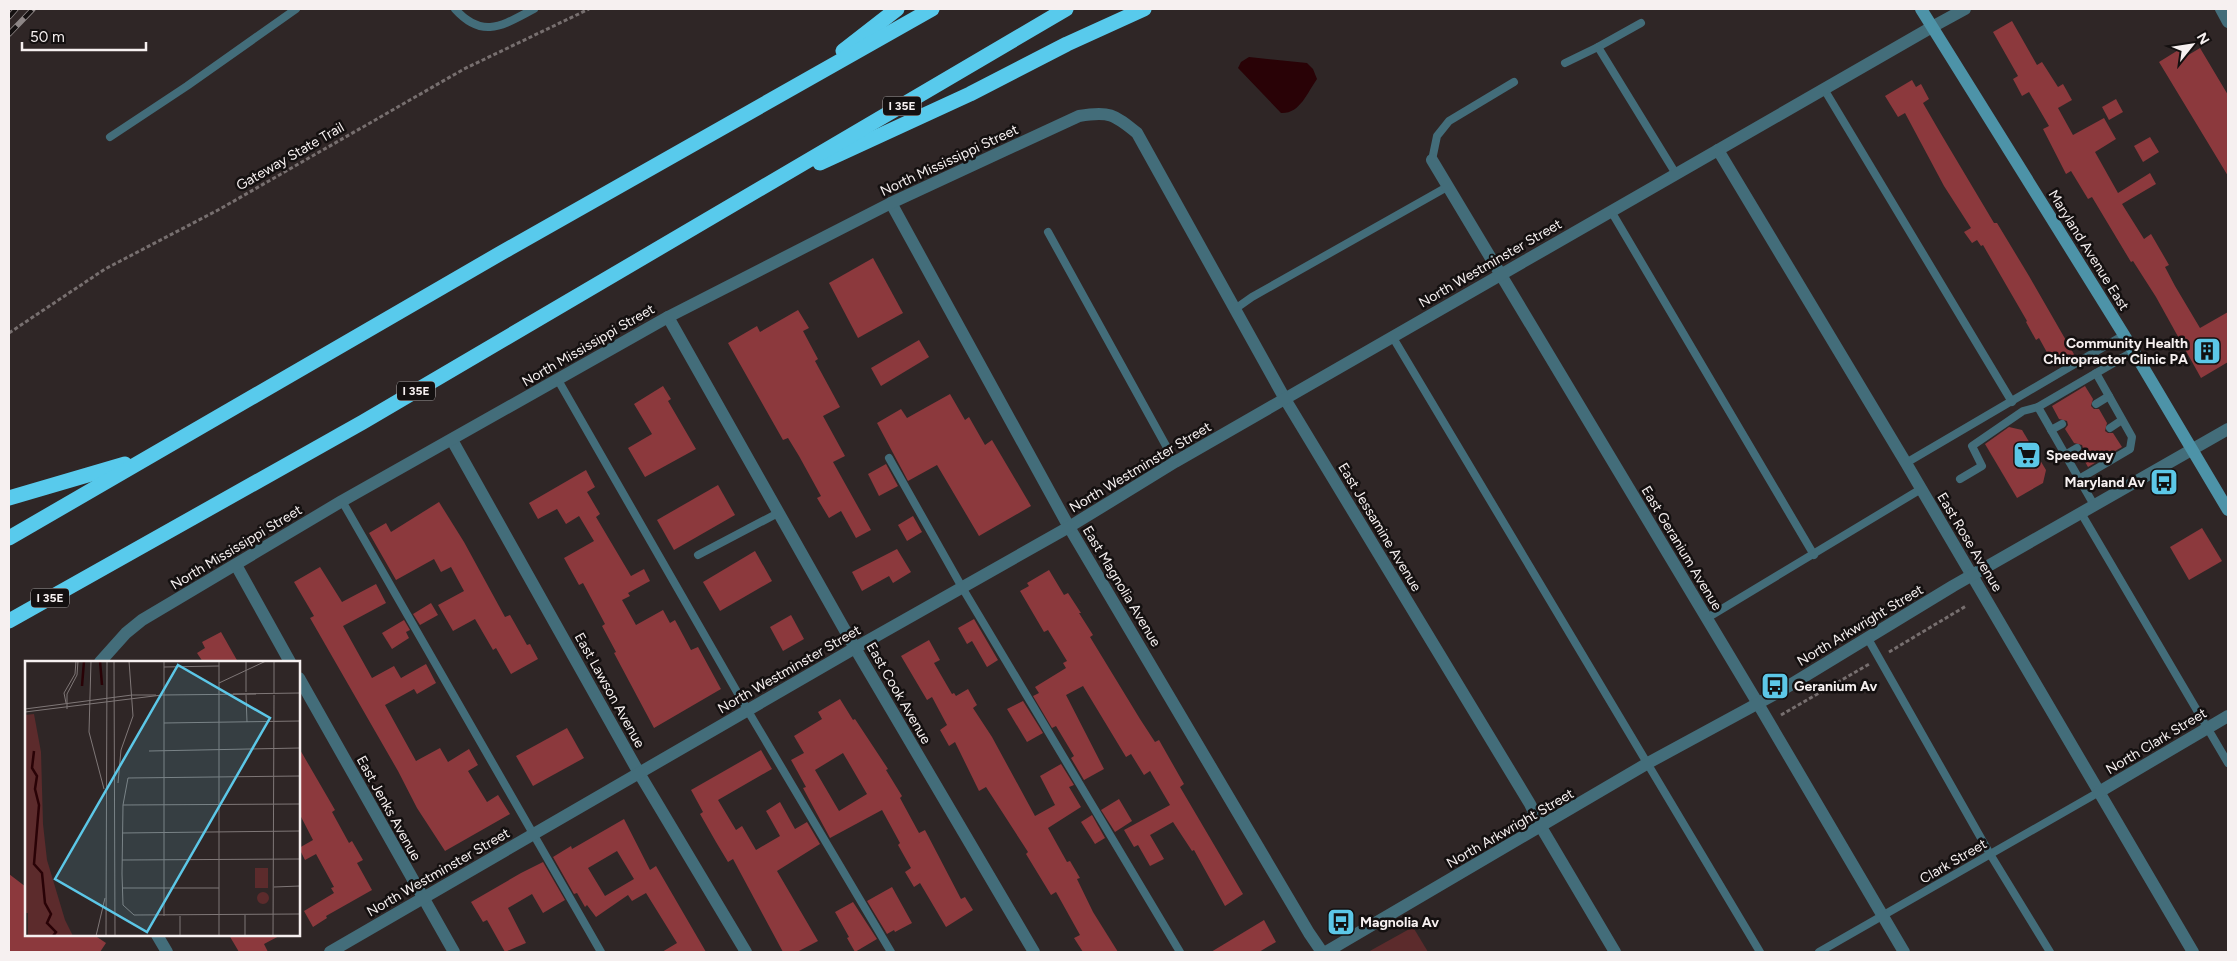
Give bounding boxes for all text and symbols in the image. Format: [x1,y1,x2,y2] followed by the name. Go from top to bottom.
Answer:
[22,20,146,52] scale bar
[2167,20,2217,70] north arrow
[30,28,65,46] text: 50 m
[2193,30,2213,48] text: N
[883,96,921,115] road number: I 35E
[233,119,347,194] street label: Gateway State Trail
[877,121,1021,200] street label: North Mississippi Street
[2045,187,2133,314] street label: Maryland Avenue East
[1416,215,1565,311] street label: North Westminster Street
[519,300,658,390] street label: North Mississippi Street
[2043,335,2188,368] place label: Community Health Chiropractor Clinic PA
[2192,336,2222,366] building icon: Community Health Chiropractor Clinic PA
[397,382,435,401] road number: I 35E
[1066,418,1214,517] street label: North Westminster Street
[2012,440,2042,470] supermarket icon: Speedway
[2046,447,2114,464] place label: Speedway
[1334,460,1425,595] street label: East Jessamine Avenue
[2149,467,2179,497] bus stop icon: Maryland Av
[2064,474,2145,491] place label: Maryland Av
[1638,483,1726,614] street label: East Geranium Avenue
[1933,490,2006,595] street label: East Rose Avenue
[167,501,305,593] street label: North Mississippi Street
[1079,523,1165,650] street label: East Magnolia Avenue
[1794,581,1926,670] street label: North Arkwright Street
[31,588,69,608] road number: I 35E
[715,621,864,717] street label: North Westminster Street
[571,630,649,751] street label: East Lawson Avenue
[863,639,935,747] street label: East Cook Avenue
[25,661,300,936] inset map
[1760,671,1790,701] bus stop icon: Geranium Av
[1794,678,1877,695] place label: Geranium Av
[2103,705,2210,778] street label: North Clark Street
[353,753,425,864] street label: East Jenks Avenue
[1444,785,1577,872] street label: North Arkwright Street
[364,824,513,920] street label: North Westminster Street
[1917,835,1990,887] street label: Clark Street
[1326,907,1356,937] bus stop icon: Magnolia Av
[1360,914,1439,931] place label: Magnolia Av

